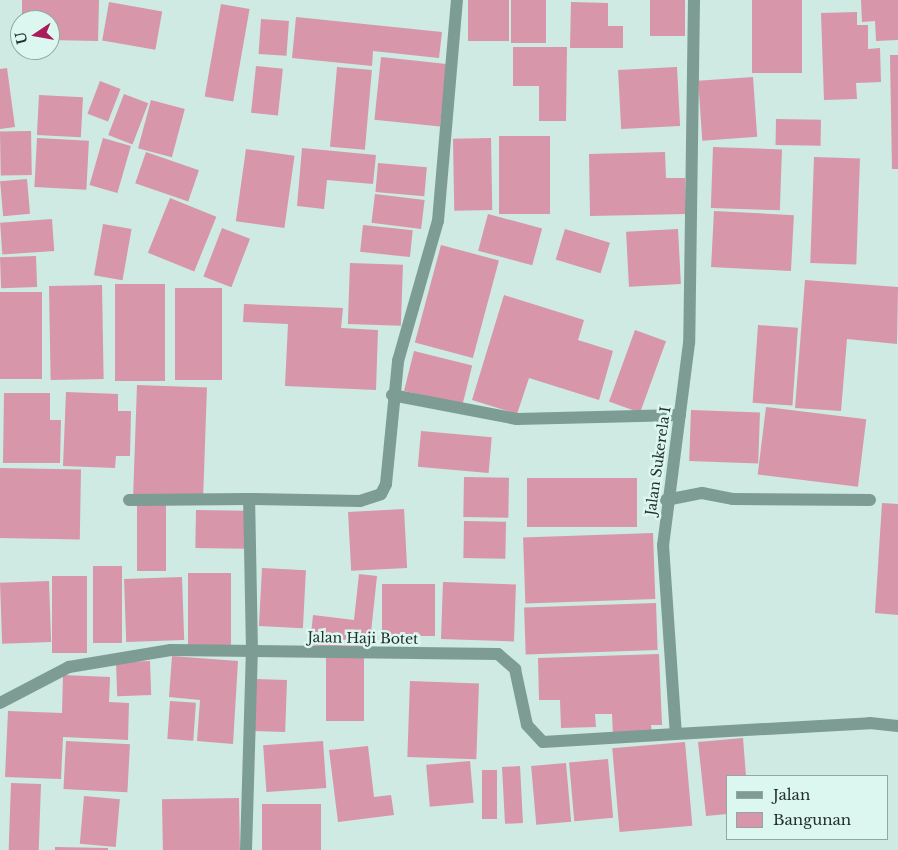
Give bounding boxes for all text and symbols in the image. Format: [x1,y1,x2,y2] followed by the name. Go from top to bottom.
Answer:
[10,10,60,60] north arrow
[11,30,31,46] text: U
[642,405,674,517] street label: Jalan Sukerela I
[307,629,419,647] street label: Jalan Haji Botet
[726,775,888,840] legend
[773,785,810,804] text: Jalan
[773,810,851,829] text: Bangunan

